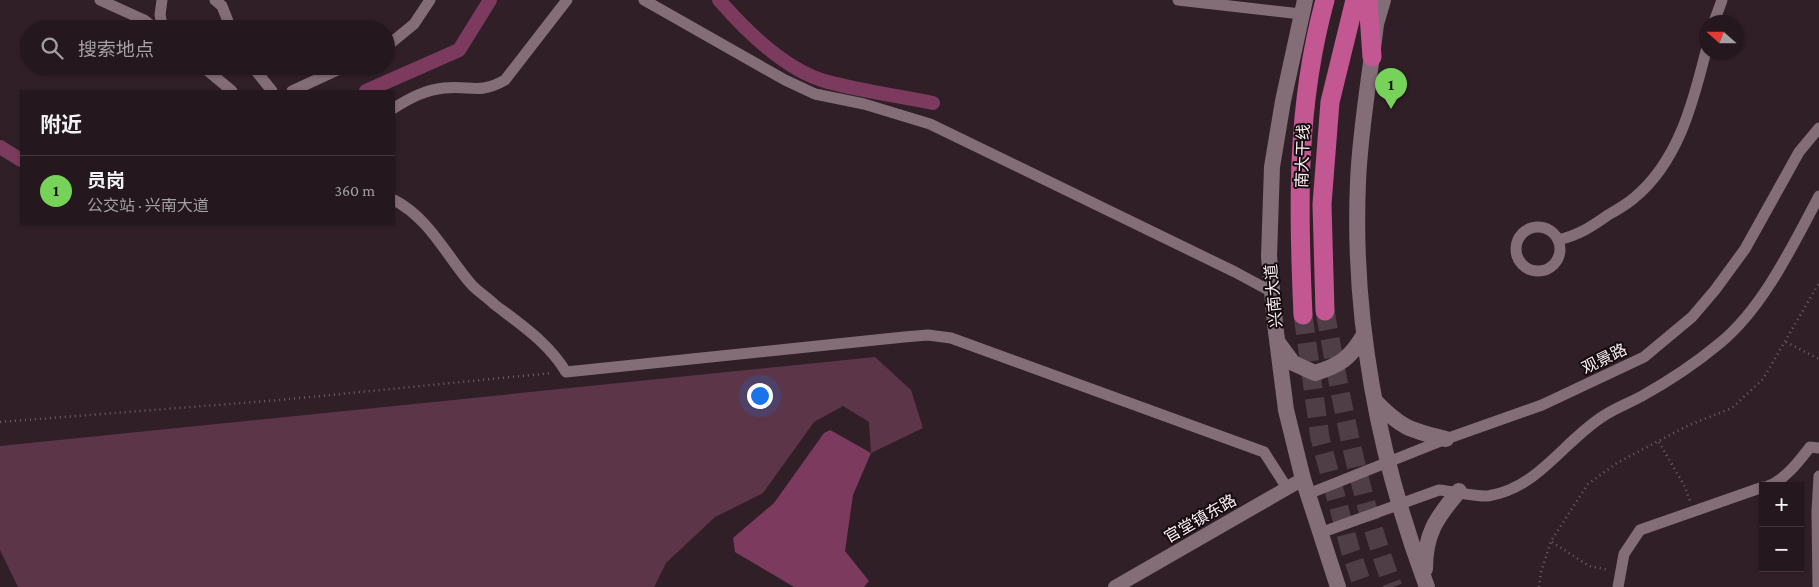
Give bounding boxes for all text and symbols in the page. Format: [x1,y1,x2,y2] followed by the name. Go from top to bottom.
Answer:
[1699,15,1744,60] north arrow
[20,20,395,75] search box
[38,34,66,62] icon: search
[78,39,154,60] text: 搜索地点
[1375,68,1407,109] pin: 1
[40,113,82,137] text: 附近
[1293,124,1312,188] street label: 南大干线
[87,170,125,191] text: 员岗
[53,182,59,199] text: 1
[334,182,375,199] text: 360 m
[87,197,209,214] text: 公交站 · 兴南大道
[1262,263,1285,329] street label: 兴南大道
[1579,340,1630,377] street label: 观景路
[747,383,773,409] your location
[1759,482,1804,572] map controls
[1759,482,1804,527] button: +
[1161,491,1239,546] street label: 官堂镇东路
[1759,527,1804,572] button: −

